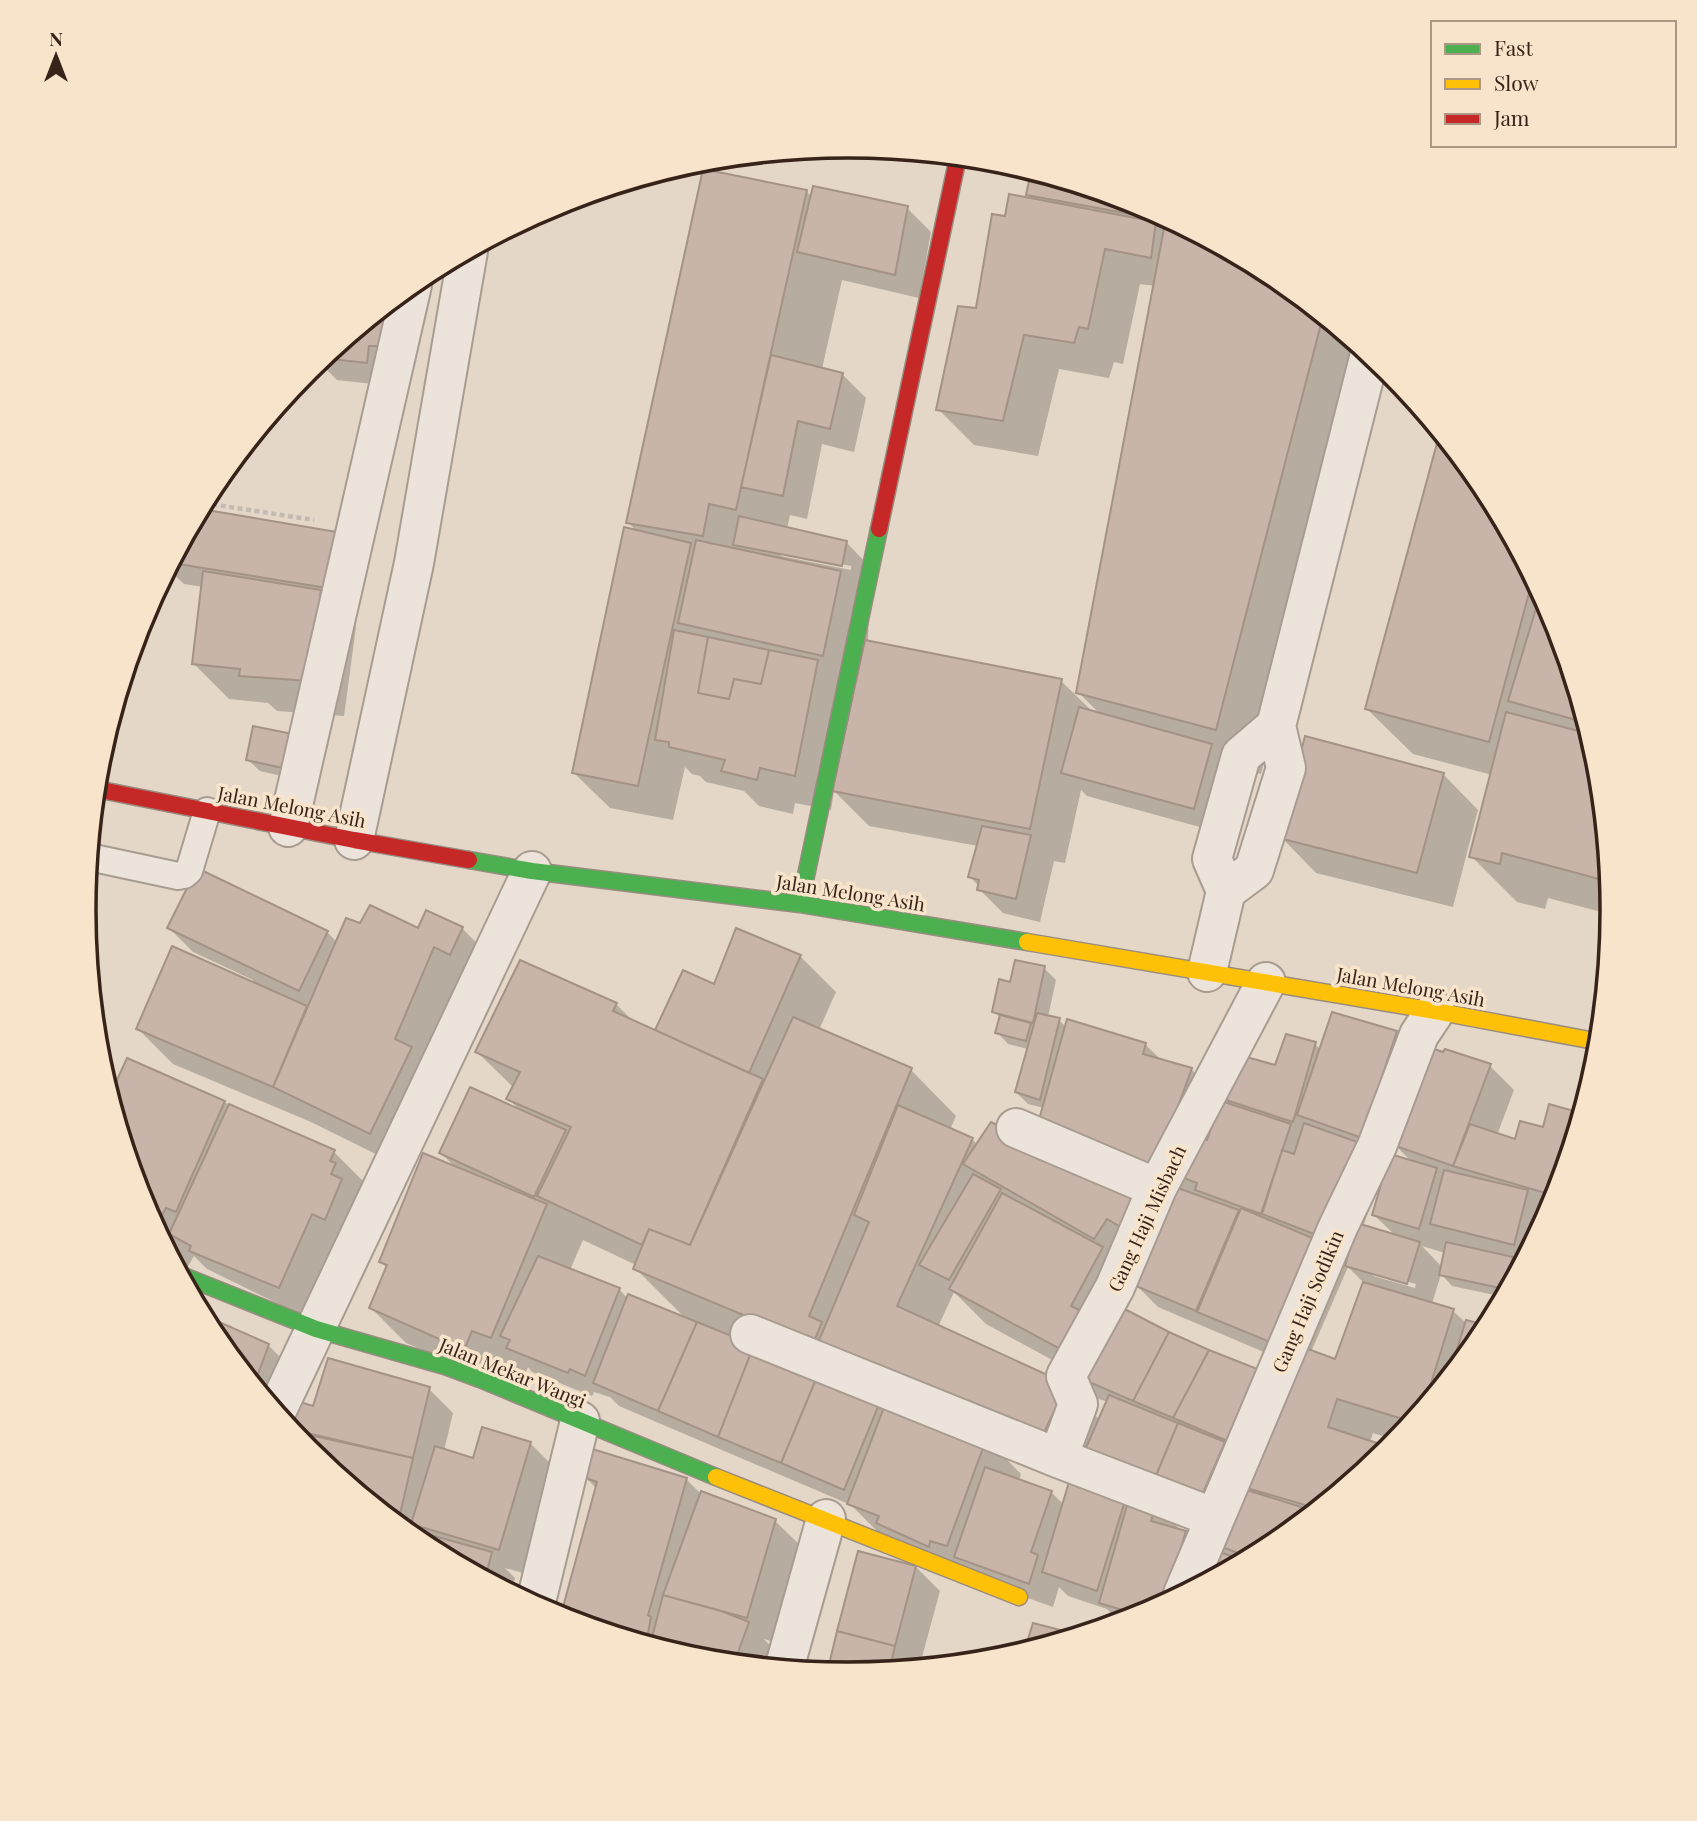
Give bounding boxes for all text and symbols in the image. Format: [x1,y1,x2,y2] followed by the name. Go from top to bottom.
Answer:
[21,21,91,91] north arrow
[1431,21,1676,147] legend
[49,25,63,51] text: N
[1494,33,1533,61] text: Fast
[1494,68,1539,96] text: Slow
[1493,103,1530,131] text: Jam
[215,779,368,833] street label: Jalan Melong Asih
[774,867,927,917] street label: Jalan Melong Asih
[1334,960,1487,1012] street label: Jalan Melong Asih
[1101,1140,1191,1296] street label: Gang Haji Misbach
[1265,1225,1349,1376] street label: Gang Haji Sodikin
[435,1330,591,1414] street label: Jalan Mekar Wangi

